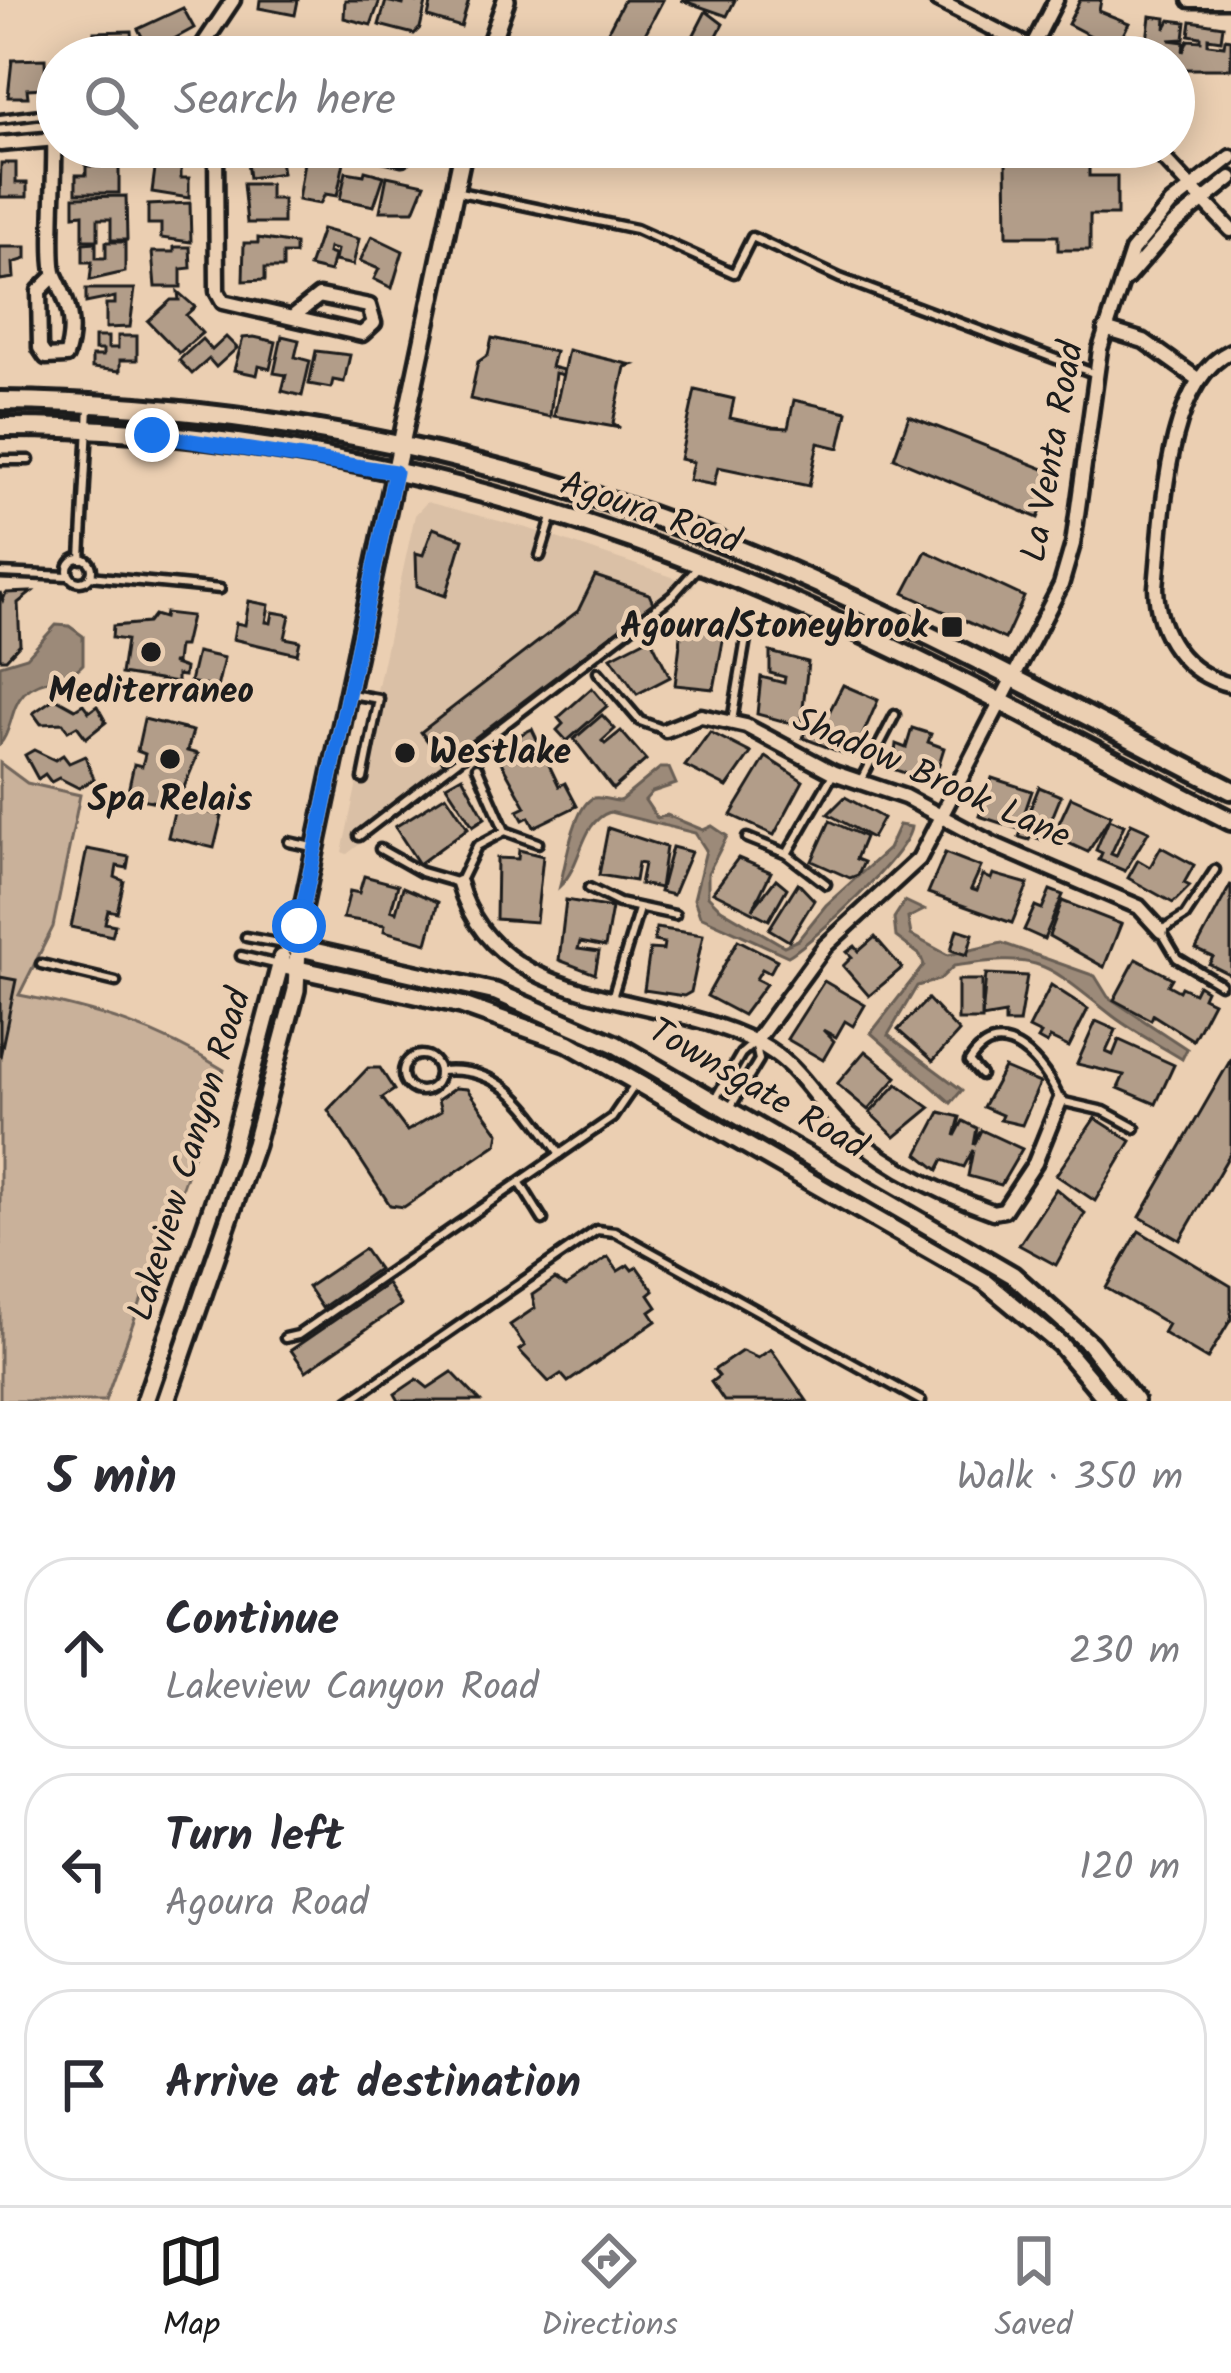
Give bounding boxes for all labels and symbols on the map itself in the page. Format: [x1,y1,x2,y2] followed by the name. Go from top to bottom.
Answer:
[1007,336,1102,567] street label: La Venta Road
[125,408,179,462] route end
[552,456,749,572] street label: Agoura Road
[620,599,929,656] place label: Agoura/Stoneybrook
[939,614,965,640] marker: Agoura/Stoneybrook
[138,639,164,665] marker: Mediterraneo
[48,664,254,721] place label: Mediterraneo
[783,692,1079,866] street label: Shadow Brook Lane
[429,725,572,782] place label: Westlake
[392,740,418,766] marker: Westlake
[157,746,183,772] marker: Spa Relais
[88,772,253,829] place label: Spa Relais
[272,899,326,953] route start
[113,981,269,1328] street label: Lakeview Canyon Road
[637,1004,878,1176] street label: Townsgate Road

